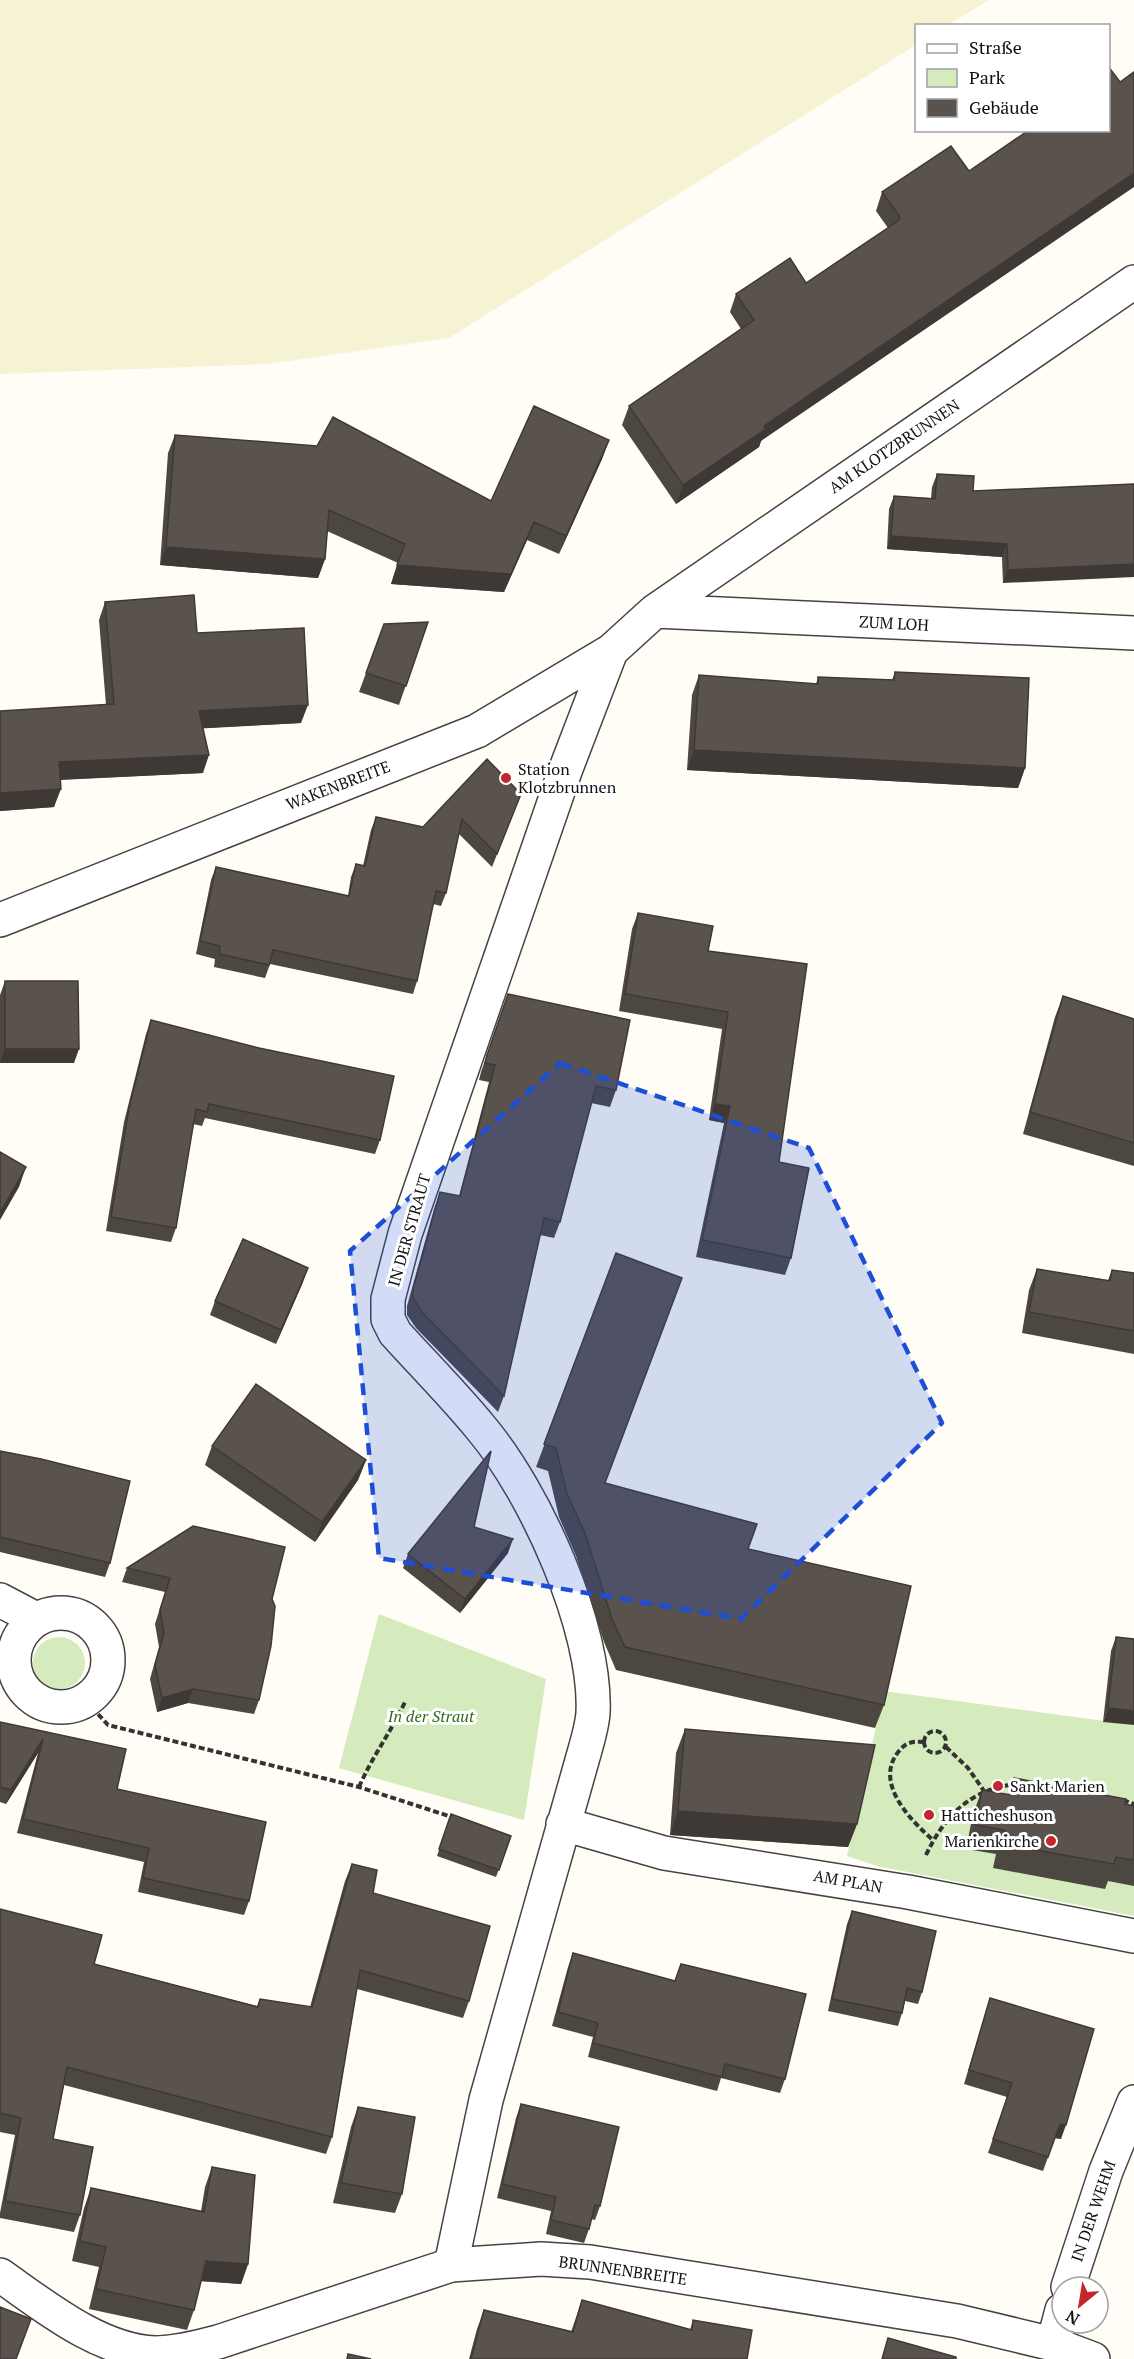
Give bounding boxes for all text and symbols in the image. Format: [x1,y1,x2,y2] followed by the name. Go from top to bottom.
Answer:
[915,24,1110,132] legend
[969,35,1022,59] text: Straße
[969,65,1006,89] text: Park
[969,95,1039,119] text: Gebäude
[824,394,964,498] street label: AM KLOTZBRUNNEN
[858,610,930,636] street label: ZUM LOH
[283,755,393,815] street label: WAKENBREITE
[518,758,617,798] place label: Station Klotzbrunnen
[499,771,513,785] marker: Station Klotzbrunnen
[382,1171,436,1289] street label: IN DER STRAUT
[387,1705,475,1727] park label: In der Straut
[1010,1775,1105,1797] place label: Sankt Marien
[991,1779,1005,1793] marker: Sankt Marien
[941,1804,1054,1826] place label: Hatticheshuson
[922,1808,936,1822] marker: Hatticheshuson
[944,1830,1039,1852] place label: Marienkirche
[1044,1834,1058,1848] marker: Marienkirche
[812,1864,884,1898] street label: AM PLAN
[1065,2157,1121,2265] street label: IN DER WEHM
[557,2250,689,2290] street label: BRUNNENBREITE
[1050,2275,1110,2335] north arrow
[1062,2305,1083,2331] text: N

